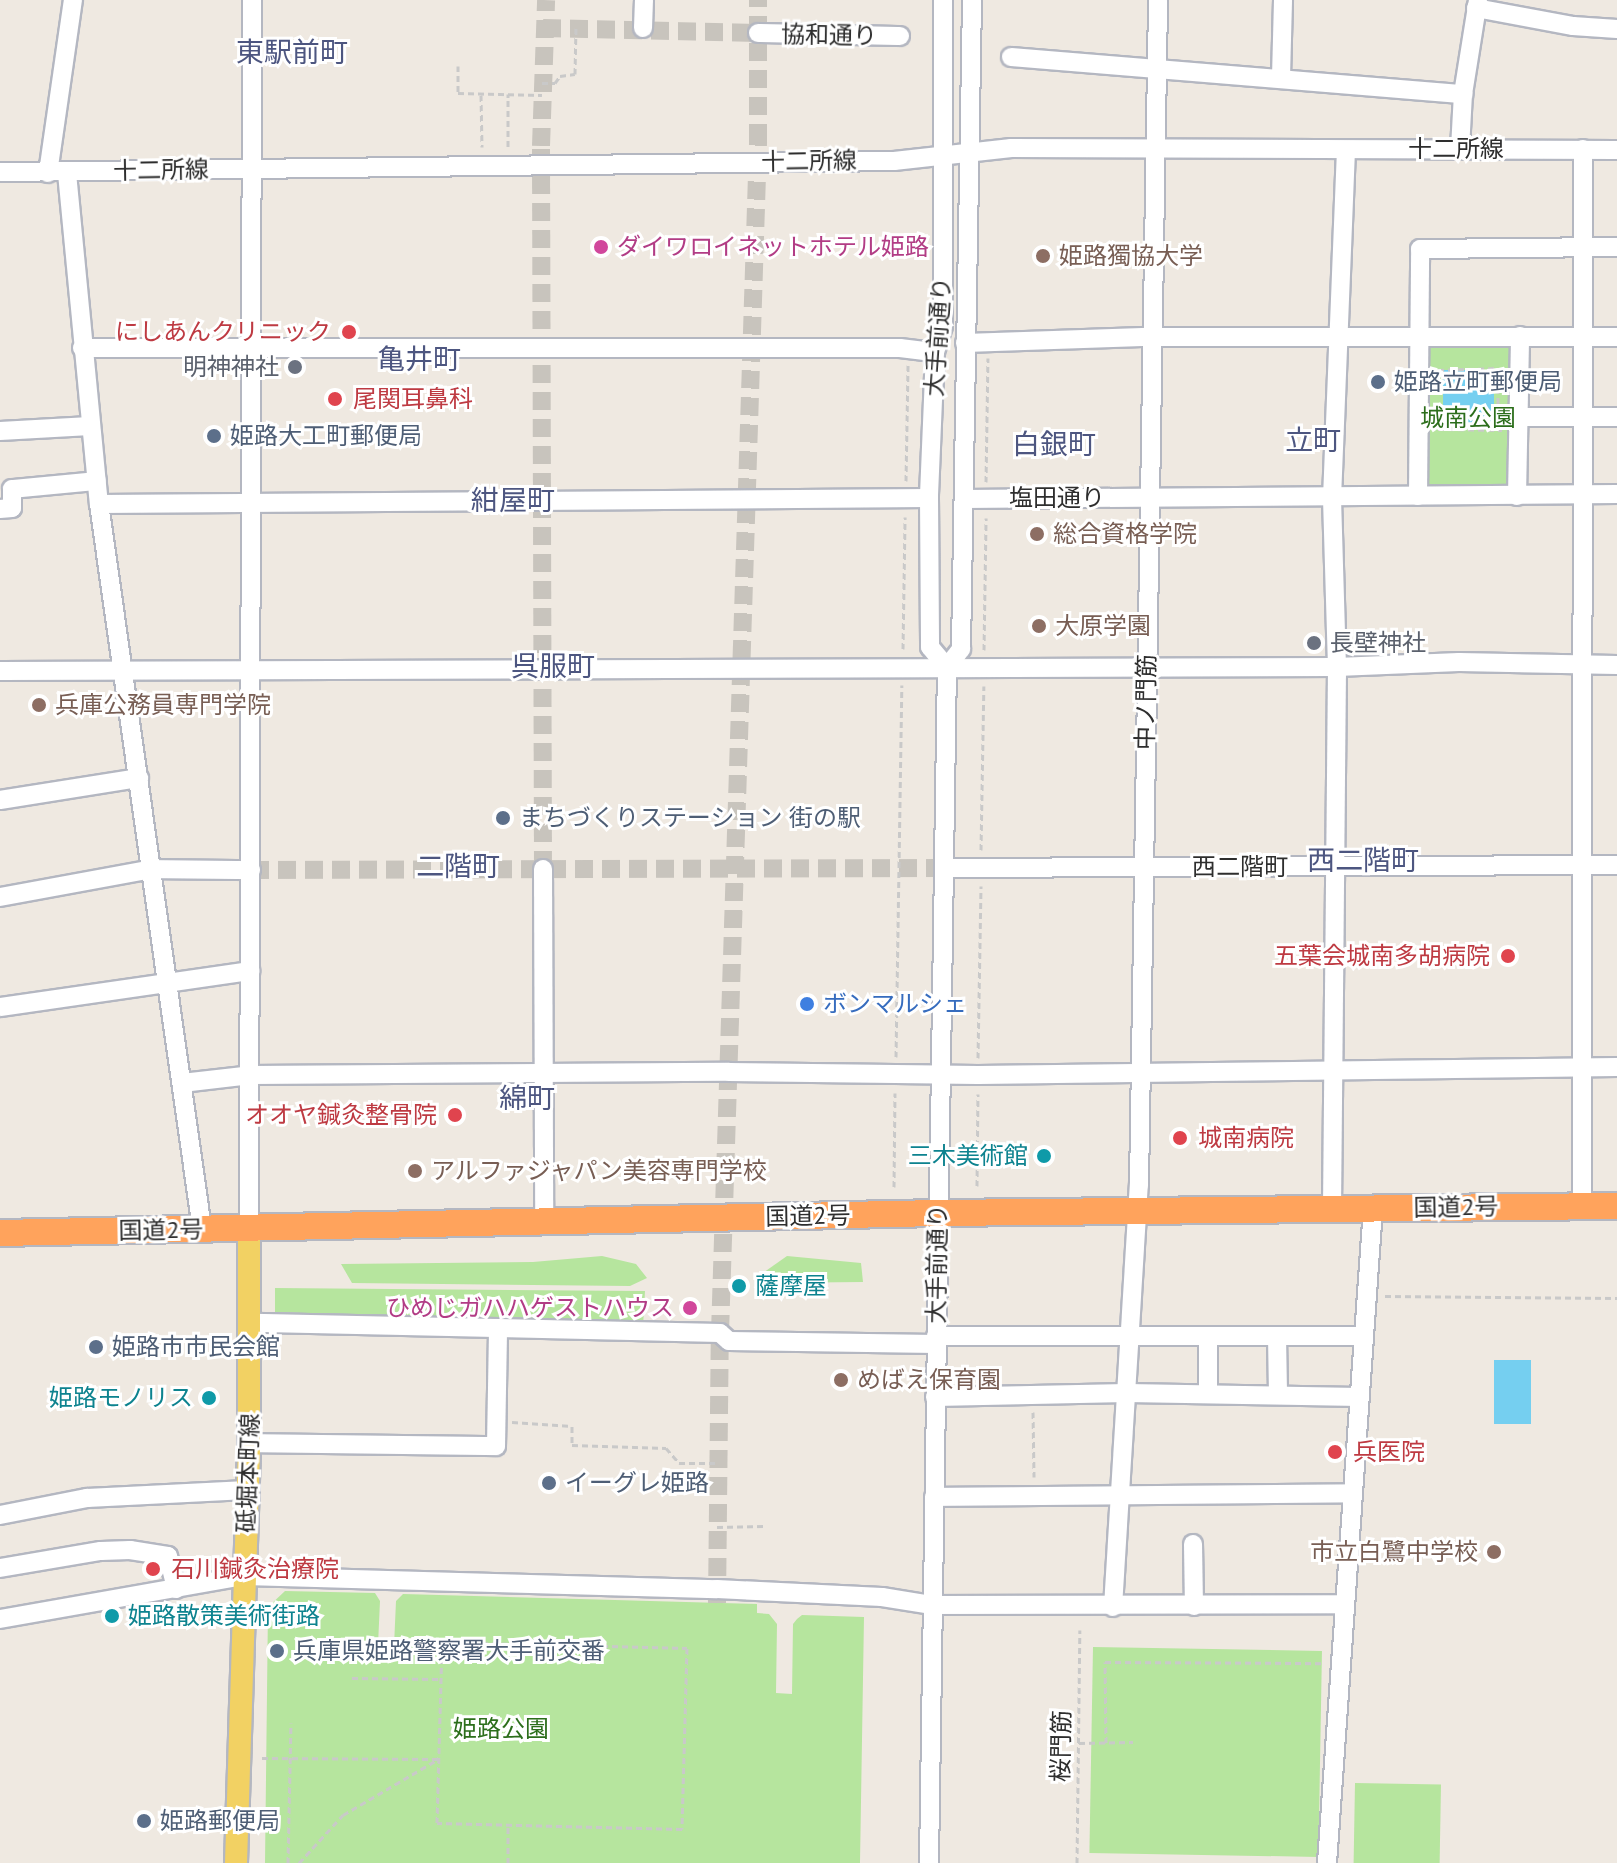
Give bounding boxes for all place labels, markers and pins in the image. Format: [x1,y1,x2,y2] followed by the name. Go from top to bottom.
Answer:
[617,233,929,261] place label: ダイワロイネットホテル姫路
[592,238,610,256] marker: ダイワロイネットホテル姫路
[1059,242,1203,270] place label: 姫路獨協大学
[1034,247,1052,265] marker: 姫路獨協大学
[115,318,331,346] place label: にしあんクリニック
[338,321,360,343] marker: にしあんクリニック
[183,353,279,381] place label: 明神神社
[286,358,304,376] marker: 明神神社
[1394,368,1562,396] place label: 姫路立町郵便局
[1369,373,1387,391] marker: 姫路立町郵便局
[353,385,473,413] place label: 尾関耳鼻科
[324,388,346,410] marker: 尾関耳鼻科
[230,422,422,450] place label: 姫路大工町郵便局
[205,427,223,445] marker: 姫路大工町郵便局
[1053,520,1197,548] place label: 総合資格学院
[1028,525,1046,543] marker: 総合資格学院
[1055,612,1151,640] place label: 大原学園
[1030,617,1048,635] marker: 大原学園
[1330,629,1426,657] place label: 長壁神社
[1305,634,1323,652] marker: 長壁神社
[55,691,271,719] place label: 兵庫公務員専門学院
[30,696,48,714] marker: 兵庫公務員専門学院
[519,804,861,832] place label: まちづくりステーション 街の駅
[494,809,512,827] marker: まちづくりステーション 街の駅
[1274,942,1490,970] place label: 五葉会城南多胡病院
[1497,945,1519,967] marker: 五葉会城南多胡病院
[823,990,967,1018] place label: ボンマルシェ
[798,995,816,1013] marker: ボンマルシェ
[245,1101,437,1129] place label: オオヤ鍼灸整骨院
[444,1104,466,1126] marker: オオヤ鍼灸整骨院
[1198,1124,1294,1152] place label: 城南病院
[1169,1127,1191,1149] marker: 城南病院
[908,1142,1028,1170] place label: 三木美術館
[1035,1147,1053,1165] marker: 三木美術館
[431,1157,767,1185] place label: アルファジャパン美容専門学校
[406,1162,424,1180] marker: アルファジャパン美容専門学校
[755,1272,827,1300] place label: 薩摩屋
[730,1277,748,1295] marker: 薩摩屋
[386,1294,674,1322] place label: ひめじガハハゲストハウス
[681,1299,699,1317] marker: ひめじガハハゲストハウス
[112,1333,280,1361] place label: 姫路市市民会館
[87,1338,105,1356] marker: 姫路市市民会館
[857,1366,1001,1394] place label: めばえ保育園
[832,1371,850,1389] marker: めばえ保育園
[49,1384,193,1412] place label: 姫路モノリス
[200,1389,218,1407] marker: 姫路モノリス
[1353,1438,1425,1466] place label: 兵医院
[1324,1441,1346,1463] marker: 兵医院
[565,1469,709,1497] place label: イーグレ姫路
[540,1474,558,1492] marker: イーグレ姫路
[1310,1538,1478,1566] place label: 市立白鷺中学校
[1485,1543,1503,1561] marker: 市立白鷺中学校
[171,1555,339,1583] place label: 石川鍼灸治療院
[142,1558,164,1580] marker: 石川鍼灸治療院
[128,1602,320,1630] place label: 姫路散策美術街路
[103,1607,121,1625] marker: 姫路散策美術街路
[293,1637,605,1665] place label: 兵庫県姫路警察署大手前交番
[268,1642,286,1660] marker: 兵庫県姫路警察署大手前交番
[160,1807,280,1835] place label: 姫路郵便局
[135,1812,153,1830] marker: 姫路郵便局

